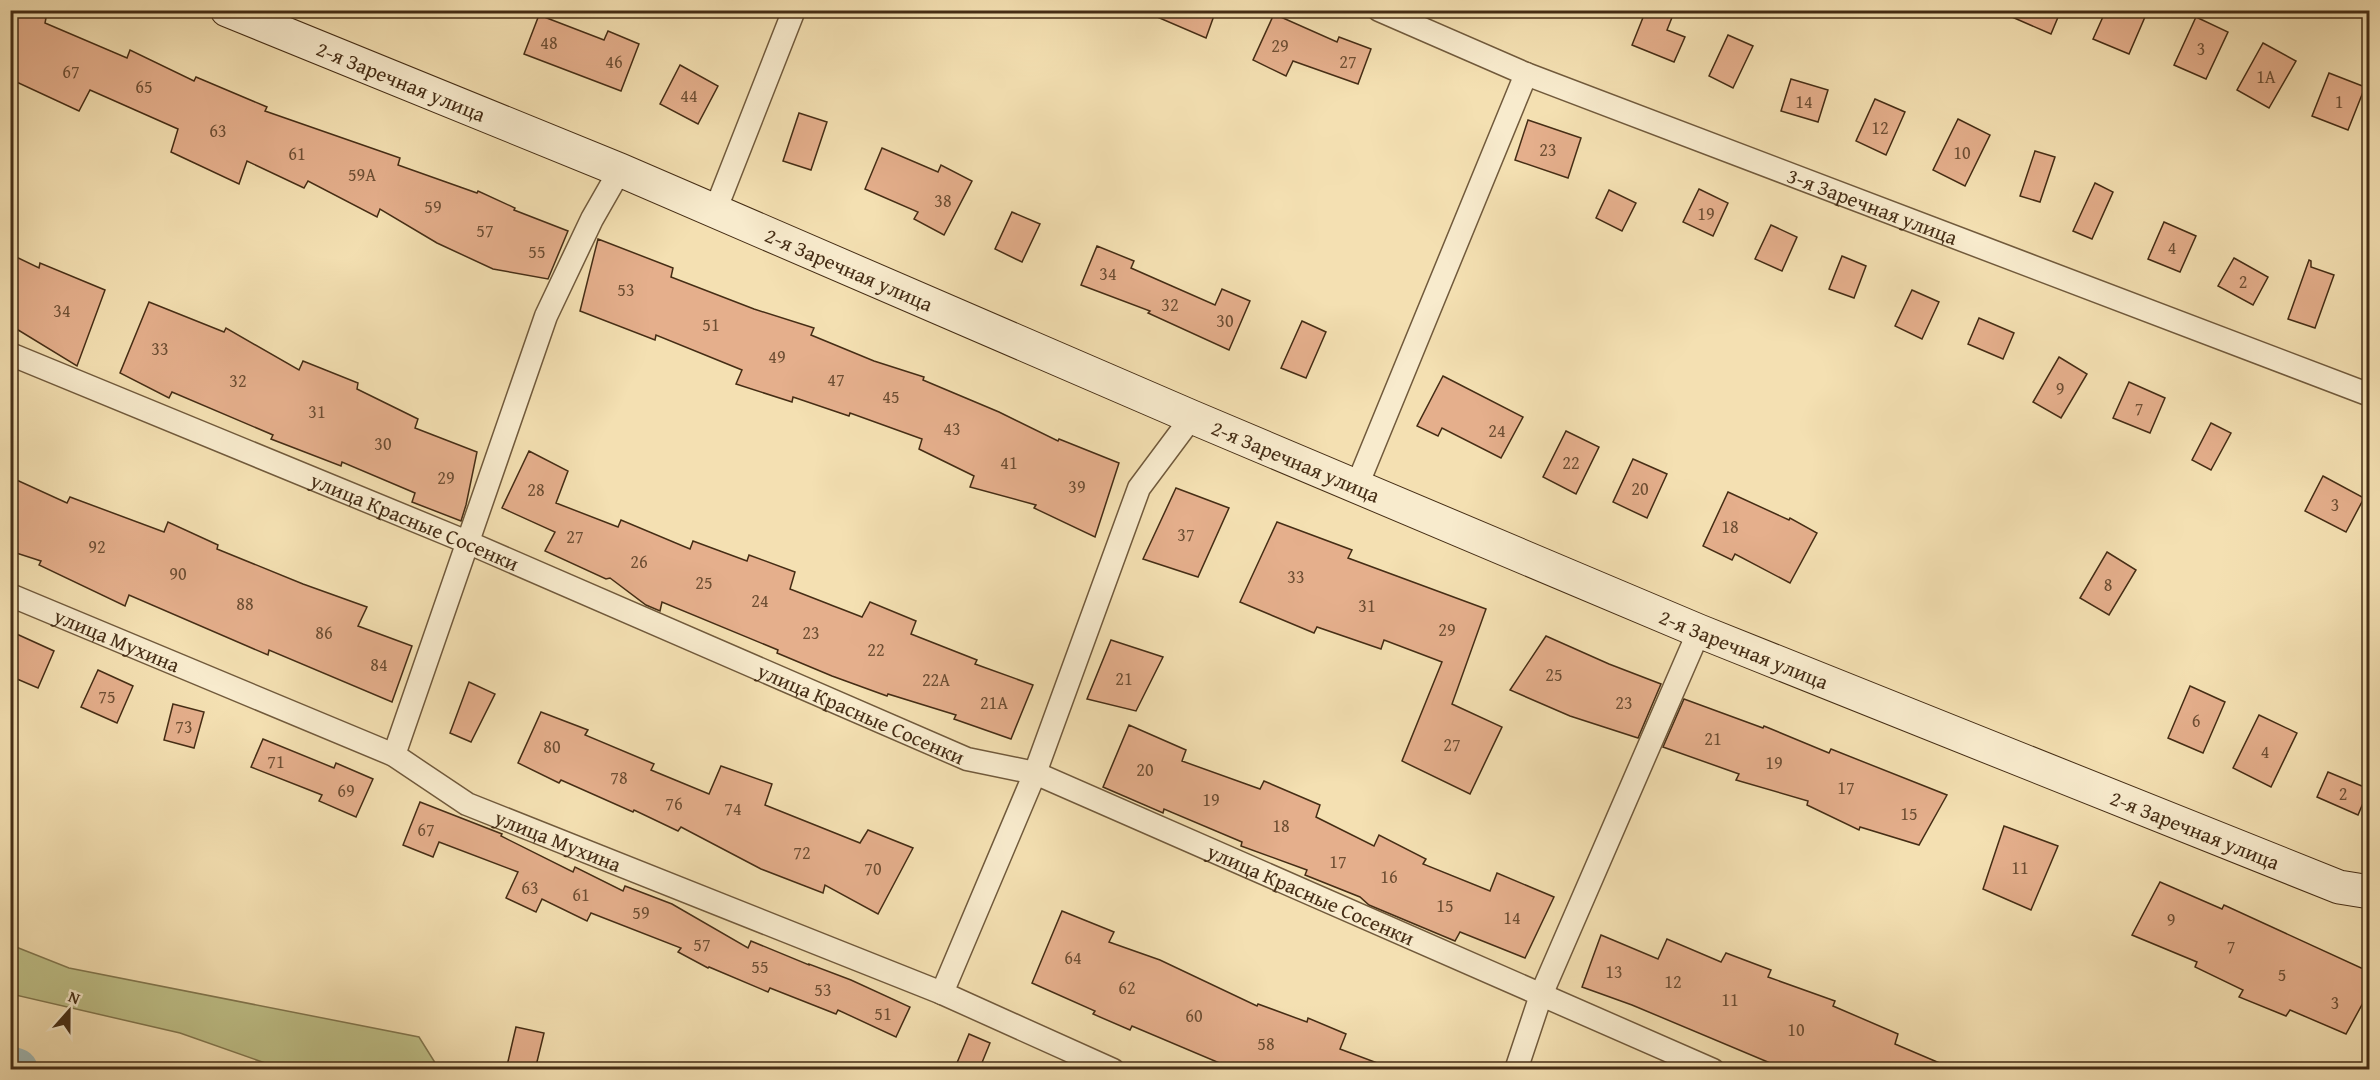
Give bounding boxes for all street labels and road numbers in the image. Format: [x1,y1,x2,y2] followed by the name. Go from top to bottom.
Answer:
[312,33,490,129] street label: 2-я Заречная улица
[1783,159,1962,252] street label: 3-я Заречная улица
[760,219,938,319] street label: 2-я Заречная улица
[1207,412,1385,510] street label: 2-я Заречная улица
[305,463,524,578] street label: улица Красные Сосенки
[48,599,185,680] street label: улица Мухина
[1655,600,1833,697] street label: 2-я Заречная улица
[752,654,970,772] street label: улица Красные Сосенки
[2106,782,2284,877] street label: 2-я Заречная улица
[489,801,626,879] street label: улица Мухина
[1202,835,1420,953] street label: улица Красные Сосенки

